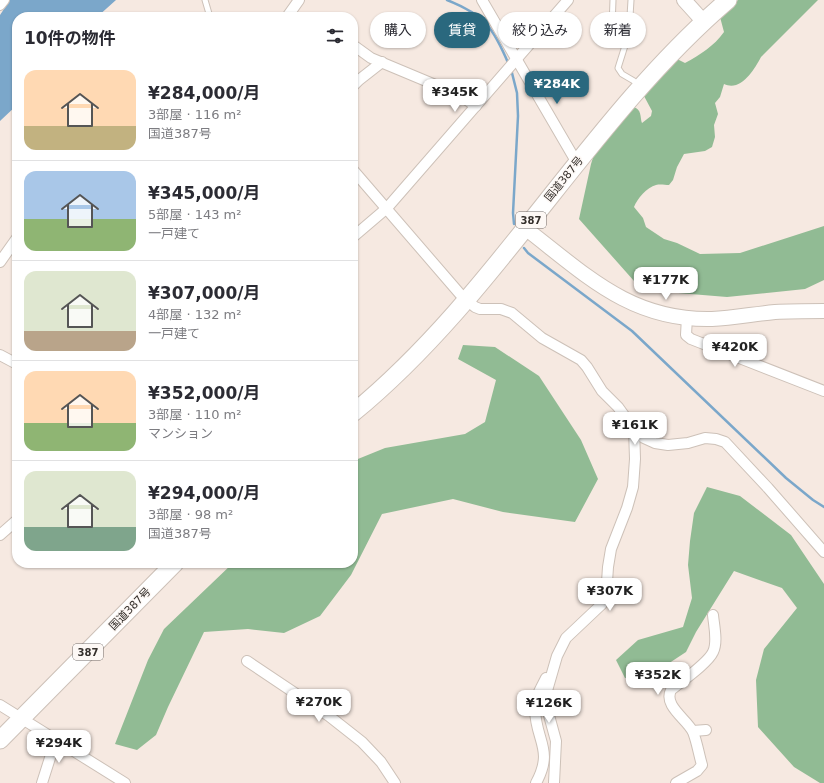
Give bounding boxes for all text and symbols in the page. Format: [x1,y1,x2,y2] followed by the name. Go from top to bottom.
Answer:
[370,12,426,48] chip: 購入
[434,12,490,48] chip: 賃貸
[498,12,582,48] chip: 絞り込み
[590,12,646,48] chip: 新着
[324,25,346,47] icon: filters
[24,28,116,48] text: 10件の物件
[529,71,585,105] pin: ¥284K
[534,76,580,91] text: ¥284K
[427,79,483,113] pin: ¥345K
[148,83,260,103] text: ¥284,000/月
[432,84,478,99] text: ¥345K
[56,86,104,134] icon: home
[148,107,242,122] text: 3部屋 · 116 m²
[148,126,212,141] text: 国道387号
[542,154,586,204] street label: 国道387号
[148,183,260,203] text: ¥345,000/月
[56,187,104,235] icon: home
[148,207,242,222] text: 5部屋 · 143 m²
[516,212,546,228] road number: 387
[148,226,200,241] text: 一戸建て
[638,267,694,301] pin: ¥177K
[643,272,689,287] text: ¥177K
[148,283,260,303] text: ¥307,000/月
[56,287,104,335] icon: home
[148,307,242,322] text: 4部屋 · 132 m²
[148,326,200,341] text: 一戸建て
[707,334,763,368] pin: ¥420K
[712,339,758,354] text: ¥420K
[148,383,260,403] text: ¥352,000/月
[56,387,104,435] icon: home
[148,407,242,422] text: 3部屋 · 110 m²
[607,412,663,446] pin: ¥161K
[612,417,658,432] text: ¥161K
[148,426,213,441] text: マンション
[148,483,260,503] text: ¥294,000/月
[56,487,104,535] icon: home
[148,507,233,522] text: 3部屋 · 98 m²
[148,526,212,541] text: 国道387号
[582,578,638,612] pin: ¥307K
[587,583,633,598] text: ¥307K
[107,585,153,633] street label: 国道387号
[73,644,103,660] road number: 387
[630,662,686,696] pin: ¥352K
[635,667,681,682] text: ¥352K
[291,689,347,723] pin: ¥270K
[521,690,577,724] pin: ¥126K
[296,694,342,709] text: ¥270K
[526,695,572,710] text: ¥126K
[31,730,87,764] pin: ¥294K
[36,735,82,750] text: ¥294K

